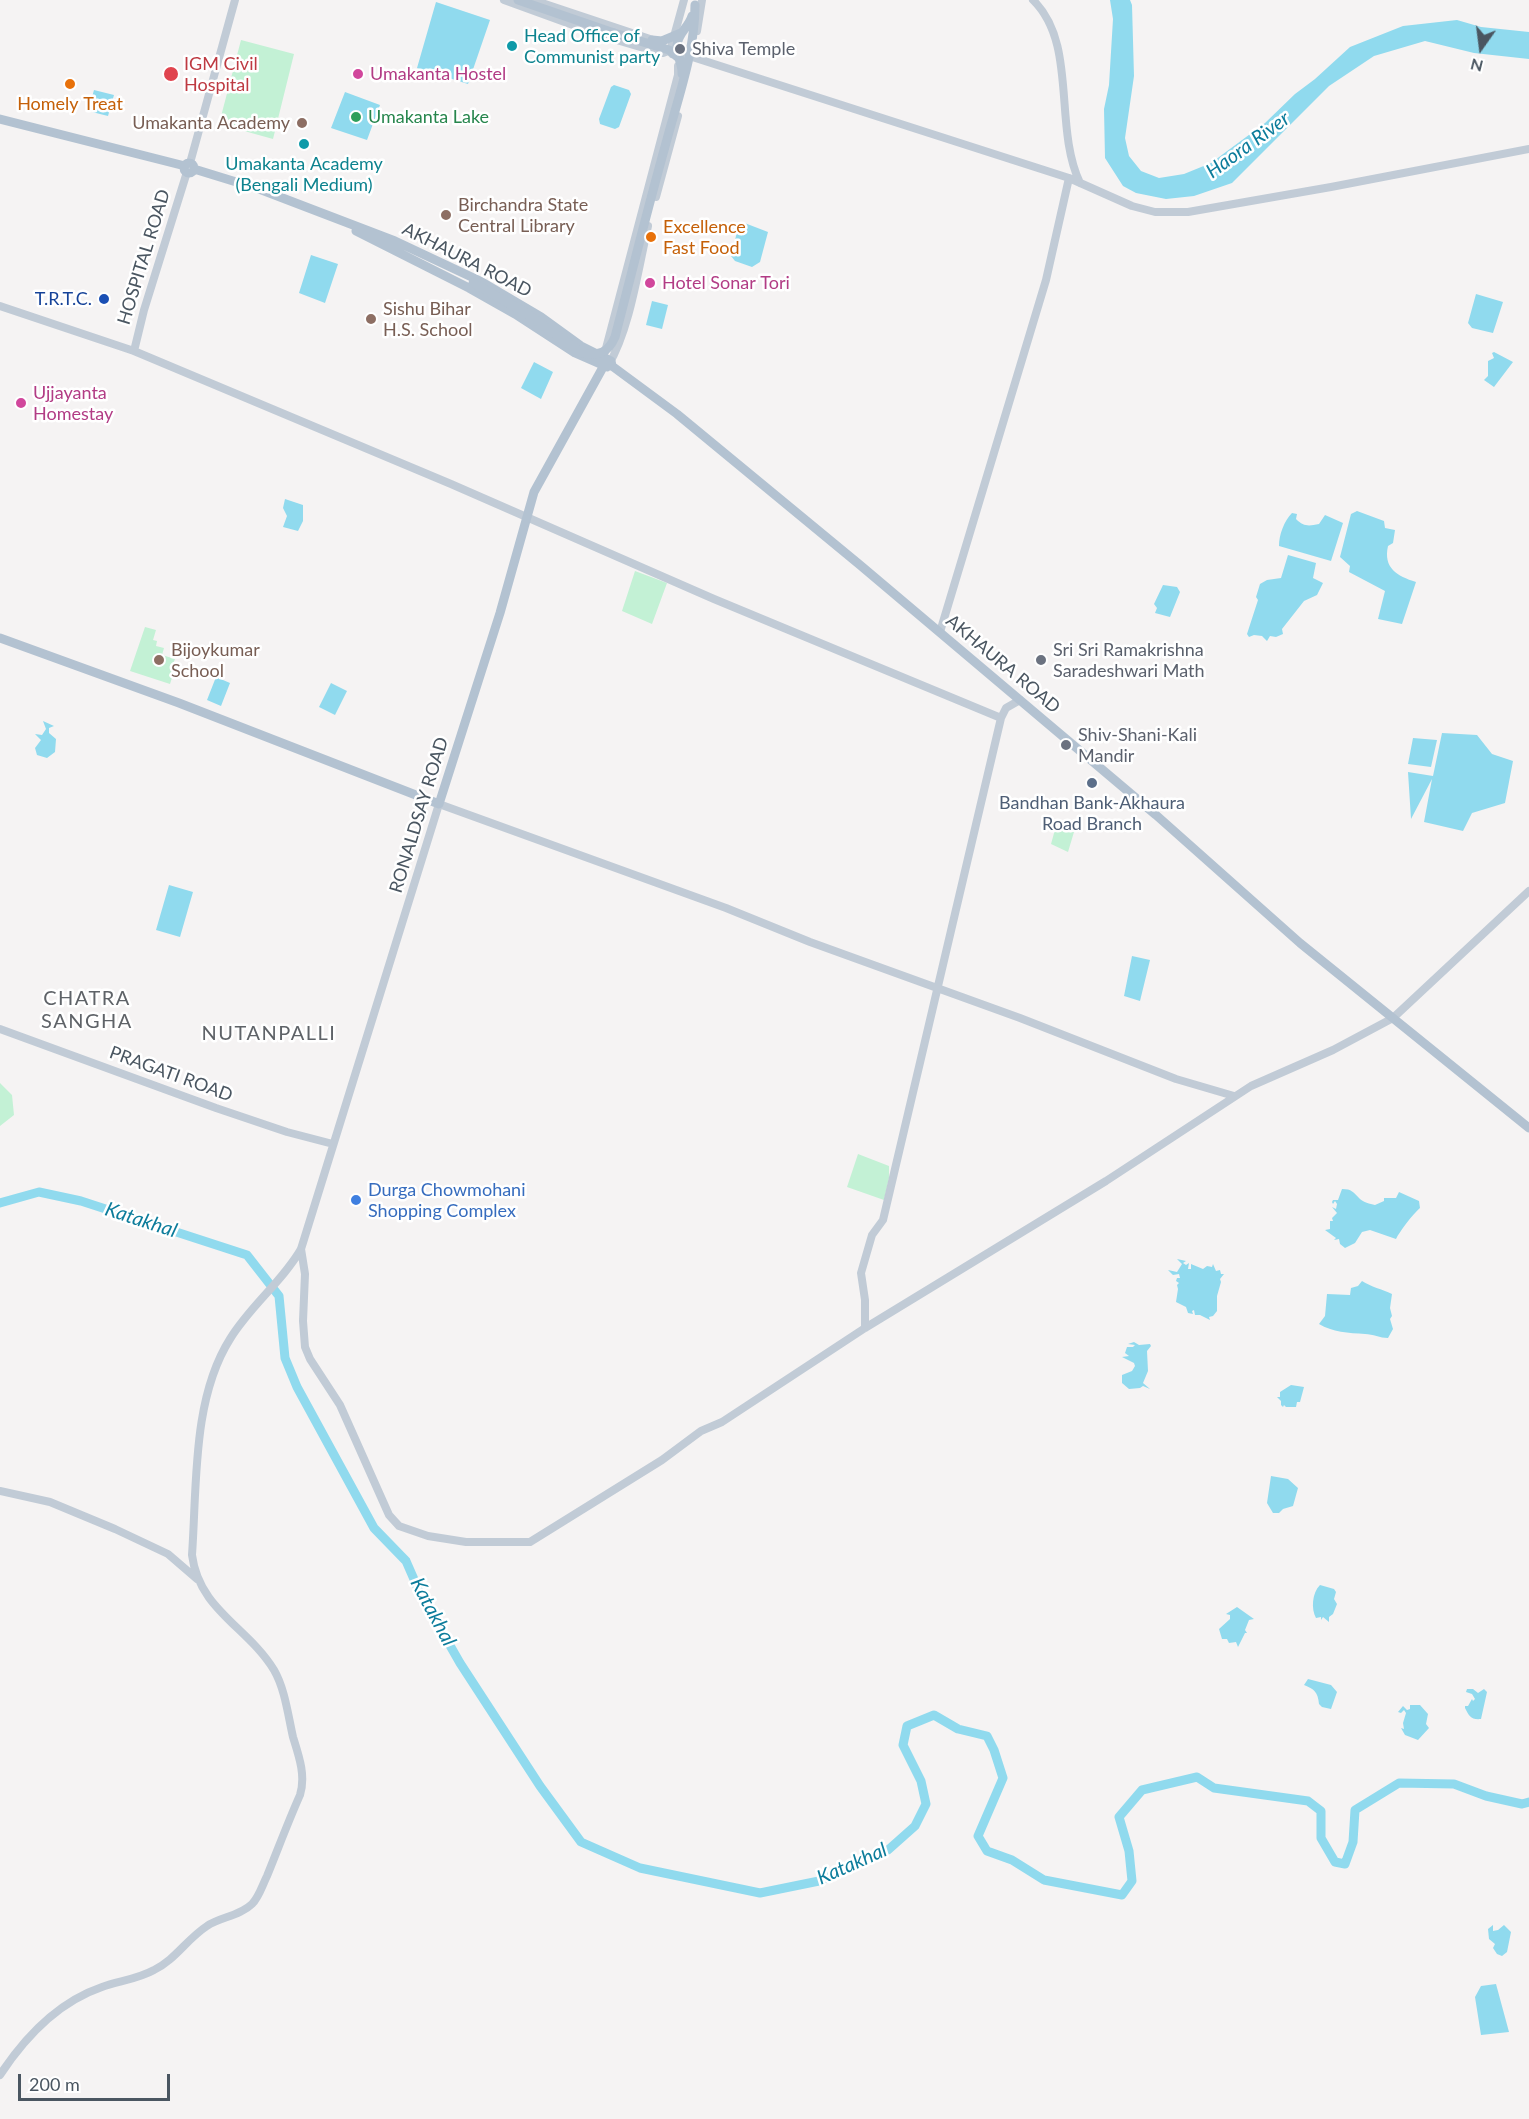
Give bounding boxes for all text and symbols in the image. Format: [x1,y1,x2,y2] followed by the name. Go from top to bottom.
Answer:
[1451,18,1511,78] north arrow
[524,25,660,68] place label: Head Office of Communist party
[692,38,795,60] place label: Shiva Temple
[505,39,519,53] marker: Head Office of Communist party
[673,42,687,56] marker: Shiva Temple
[184,53,258,96] place label: IGM Civil Hospital
[1468,55,1485,77] text: N
[370,63,506,85] place label: Umakanta Hostel
[162,65,180,83] marker: IGM Civil Hospital
[351,67,365,81] marker: Umakanta Hostel
[63,77,77,91] marker: Homely Treat
[17,93,123,115] place label: Homely Treat
[368,106,489,128] place label: Umakanta Lake
[1201,107,1295,183] water label: Haora River
[349,110,363,124] marker: Umakanta Lake
[132,112,290,134] place label: Umakanta Academy
[295,116,309,130] marker: Umakanta Academy
[297,137,311,151] marker: Umakanta Academy (Bengali Medium)
[225,153,383,195] place label: Umakanta Academy (Bengali Medium)
[113,187,175,327] street label: HOSPITAL ROAD
[458,194,588,236] place label: Birchandra State Central Library
[439,208,453,222] marker: Birchandra State Central Library
[663,216,746,258] place label: Excellence Fast Food
[399,218,535,302] street label: AKHAURA ROAD
[644,230,658,244] marker: Excellence Fast Food
[662,272,790,294] place label: Hotel Sonar Tori
[643,276,657,290] marker: Hotel Sonar Tori
[35,288,92,310] place label: T.R.T.C.
[97,292,111,306] marker: T.R.T.C.
[383,298,473,340] place label: Sishu Bihar H.S. School
[364,312,378,326] marker: Sishu Bihar H.S. School
[33,382,113,424] place label: Ujjayanta Homestay
[14,396,28,410] marker: Ujjayanta Homestay
[942,610,1064,718] street label: AKHAURA ROAD
[171,639,260,682] place label: Bijoykumar School
[1053,639,1205,682] place label: Sri Sri Ramakrishna Saradeshwari Math
[152,653,166,667] marker: Bijoykumar School
[1034,653,1048,667] marker: Sri Sri Ramakrishna Saradeshwari Math
[1078,724,1197,766] place label: Shiv-Shani-Kali Mandir
[385,734,453,896] street label: RONALDSAY ROAD
[1059,738,1073,752] marker: Shiv-Shani-Kali Mandir
[1085,776,1099,790] marker: Bandhan Bank-Akhaura Road Branch
[999,792,1185,834] place label: Bandhan Bank-Akhaura Road Branch
[41,987,133,1034] district label: CHATRA SANGHA
[202,1022,336,1046] district label: NUTANPALLI
[107,1042,235,1106] street label: PRAGATI ROAD
[368,1179,525,1222] place label: Durga Chowmohani Shopping Complex
[349,1193,363,1207] marker: Durga Chowmohani Shopping Complex
[102,1197,180,1243] water label: Katakhal
[405,1574,461,1650] water label: Katakhal
[813,1838,891,1890] water label: Katakhal
[21,2062,172,2100] scale bar
[29,2073,80,2095] text: 200 m

